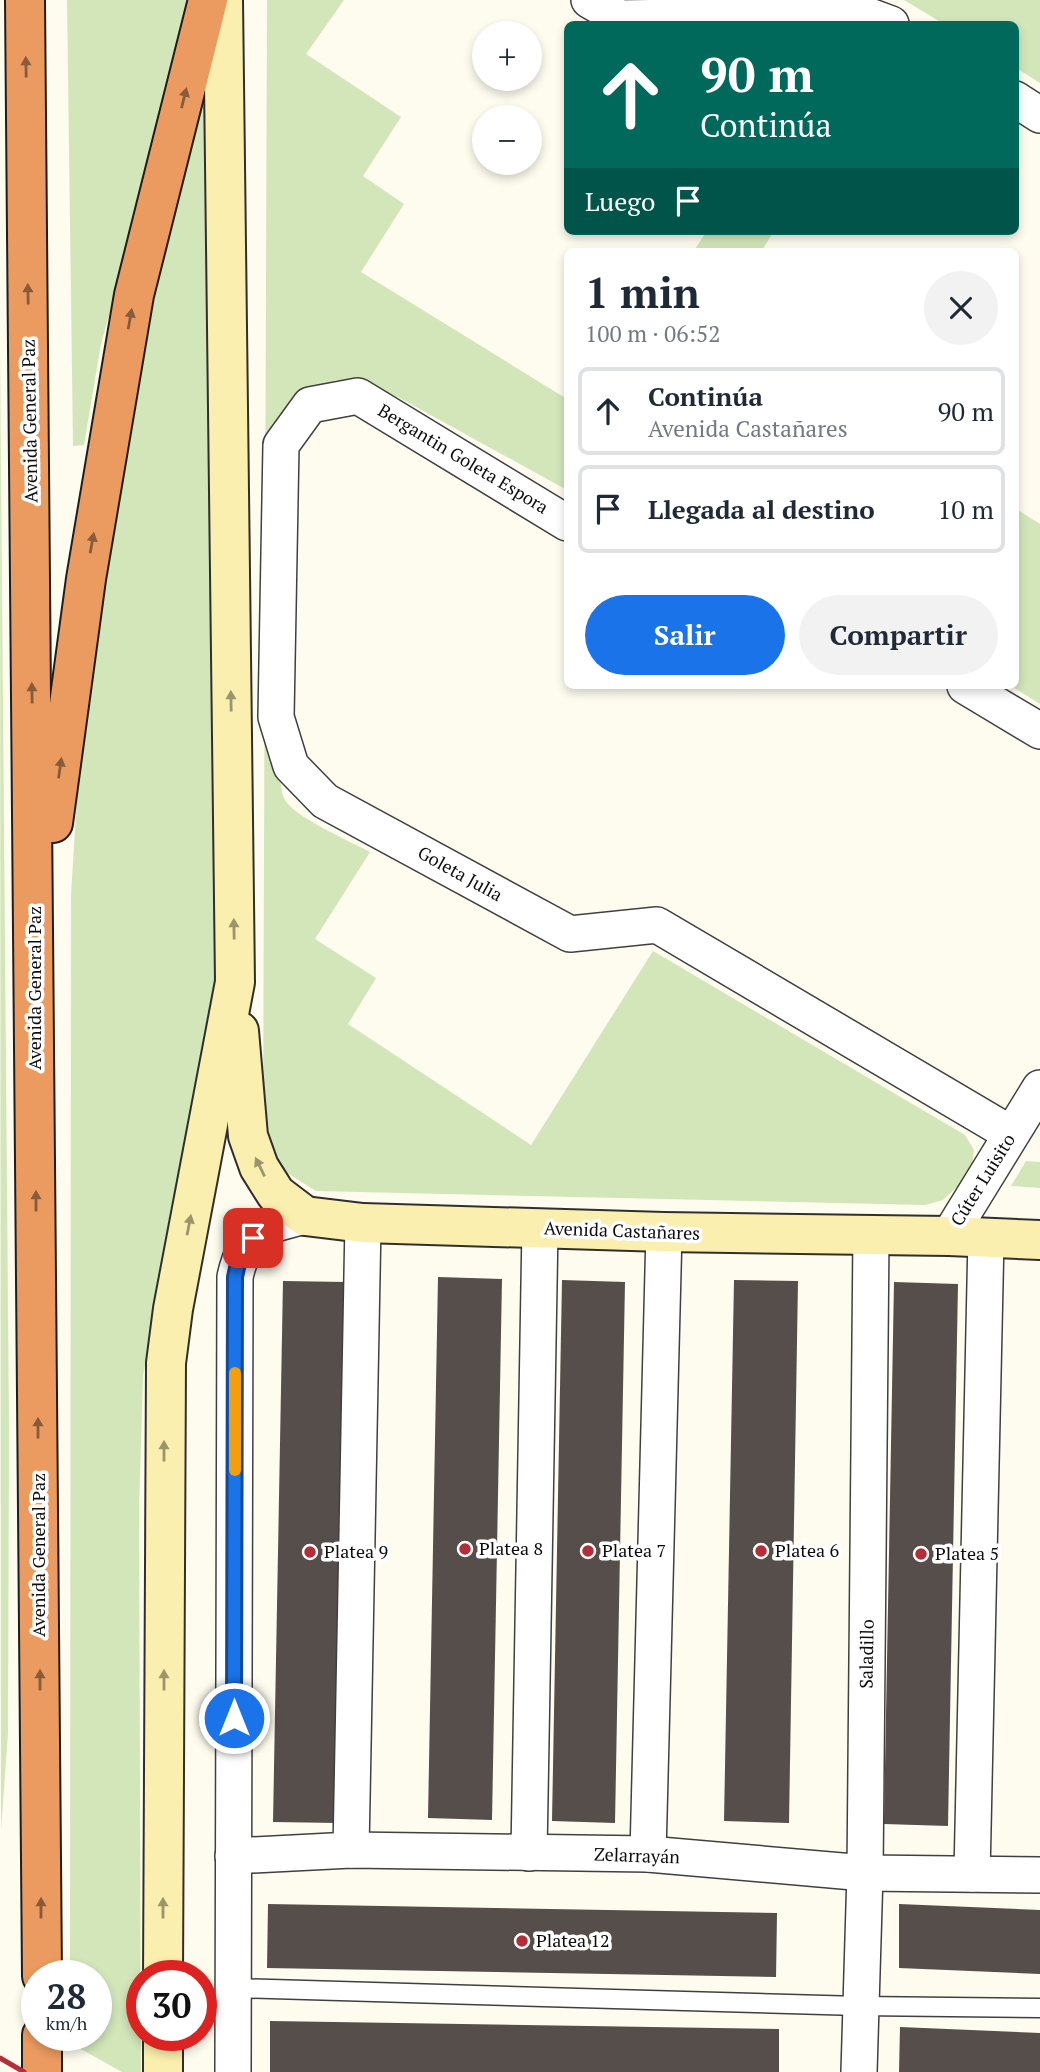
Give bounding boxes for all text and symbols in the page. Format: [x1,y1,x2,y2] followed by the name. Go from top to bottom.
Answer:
[472,21,542,175] map controls
[472,21,542,91] button: +
[700,41,814,106] text: 90 m
[585,49,676,140] icon: ahead
[20,55,32,77] one-way arrow
[179,87,190,109] one-way arrow
[700,104,832,146] text: Continúa
[472,105,542,175] button: −
[669,182,707,220] icon: arrive
[585,184,655,218] text: Luego
[585,264,700,320] text: 1 min
[924,271,998,345] button: close
[22,283,34,305] one-way arrow
[125,308,136,330] one-way arrow
[585,318,720,349] text: 100 m · 06:52
[16,339,42,503] street label: Avenida General Paz
[648,379,763,413] text: Continúa
[589,392,627,430] icon: ahead
[938,394,994,428] text: 90 m
[374,398,553,519] street label: Bergantin Goleta Espora
[648,413,848,444] text: Avenida Castañares
[589,490,627,528] icon: arrive
[648,492,875,526] text: Llegada al destino
[938,492,994,526] text: 10 m
[87,532,98,554] one-way arrow
[585,595,785,675] button: Salir
[799,595,998,675] button: Compartir
[26,682,38,704] one-way arrow
[225,690,237,712] one-way arrow
[55,757,66,779] one-way arrow
[414,840,507,906] street label: Goleta Julia
[22,906,46,1070] street label: Avenida General Paz
[228,917,240,939] one-way arrow
[944,1129,1020,1230] street label: Cúter Luisito
[255,1157,266,1177] one-way arrow
[31,1189,42,1211] one-way arrow
[223,1208,283,1268] pin
[184,1214,195,1236] one-way arrow
[544,1215,701,1245] street label: Avenida Castañares
[234,1219,272,1257] icon: arrive
[32,1417,44,1439] one-way arrow
[158,1440,170,1462] one-way arrow
[26,1473,50,1637] street label: Avenida General Paz
[479,1536,543,1560] place label: Platea 8
[602,1538,666,1562] place label: Platea 7
[775,1538,839,1562] place label: Platea 6
[324,1539,388,1563] place label: Platea 9
[457,1541,473,1557] marker: Platea 8
[935,1541,999,1565] place label: Platea 5
[580,1543,596,1559] marker: Platea 7
[753,1543,769,1559] marker: Platea 6
[302,1544,318,1560] marker: Platea 9
[913,1546,929,1562] marker: Platea 5
[853,1619,879,1689] street label: Saladillo
[34,1669,45,1691] one-way arrow
[158,1669,170,1691] one-way arrow
[197,1681,271,1755] position arrow
[594,1842,681,1869] street label: Zelarrayán
[35,1896,47,1918] one-way arrow
[157,1896,169,1918] one-way arrow
[536,1928,610,1952] place label: Platea 12
[514,1933,530,1949] marker: Platea 12
[126,1960,217,2051] speed limit sign: 30
[47,1973,86,2019] text: 28
[46,2011,87,2035] text: km/h

